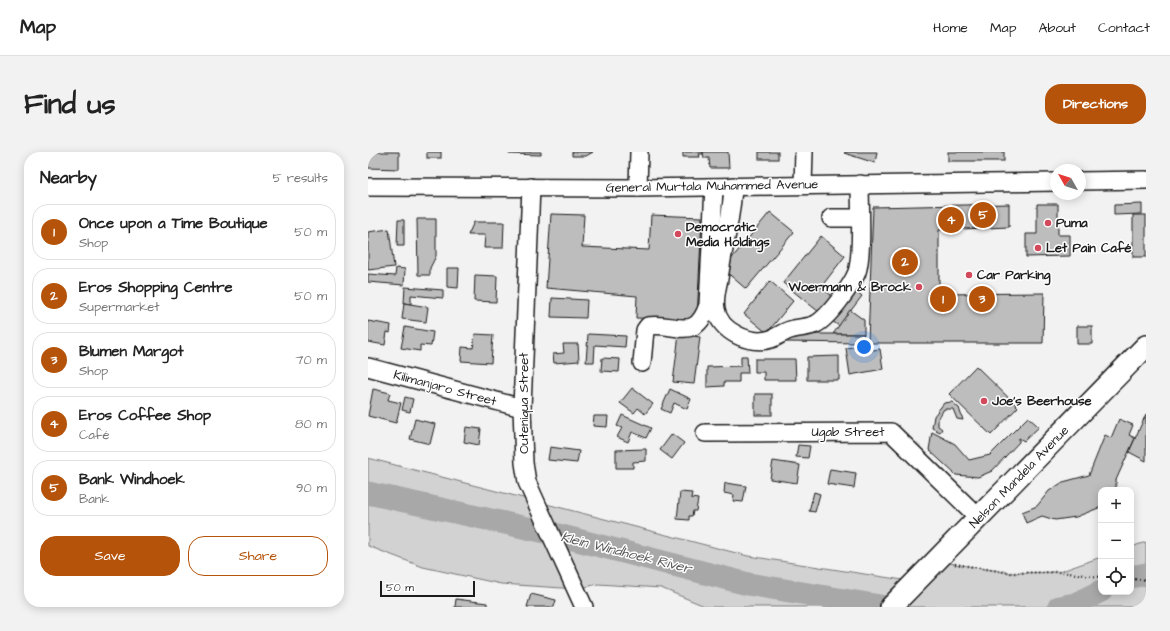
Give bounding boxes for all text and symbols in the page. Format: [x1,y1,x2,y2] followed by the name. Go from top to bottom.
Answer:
[20,14,56,41] text: Map
[933,18,968,38] text: Home
[990,18,1016,38] text: Map
[1038,18,1076,38] text: About
[1098,18,1150,38] text: Contact
[1045,84,1146,124] button: Directions
[24,85,115,124] text: Find us
[1050,164,1086,200] north arrow
[40,166,97,190] text: Nearby
[272,169,328,187] text: 5 results
[606,175,818,197] street label: General Murtala Muhammed Avenue
[970,200,996,230] pin: 5
[938,205,964,235] pin: 4
[79,213,268,234] text: Once upon a Time Boutique
[1056,214,1088,232] place label: Puma
[686,218,770,253] place label: Democratic Media Holdings
[1043,218,1053,228] marker: Puma
[53,223,55,241] text: 1
[294,223,327,241] text: 50 m
[673,229,683,239] marker: Democratic Media Holdings
[79,234,108,252] text: Shop
[1046,239,1132,257] place label: Let Pain Café
[1033,243,1043,253] marker: Let Pain Café
[892,247,918,277] pin: 2
[977,266,1051,286] place label: Car Parking
[964,270,974,280] marker: Car Parking
[79,277,233,298] text: Eros Shopping Centre
[787,278,912,296] place label: Woermann & Brock
[914,282,924,292] marker: Woermann & Brock
[930,284,956,314] pin: 1
[969,284,995,314] pin: 3
[50,287,58,305] text: 2
[294,287,327,305] text: 50 m
[79,298,160,316] text: Supermarket
[854,337,874,357] your location
[79,341,184,362] text: Blumen Margot
[51,351,57,369] text: 3
[295,351,327,369] text: 70 m
[515,352,533,454] street label: Outeniqua Street
[79,362,108,380] text: Shop
[392,366,499,411] street label: Kilimanjaro Street
[991,392,1091,410] place label: Joe's Beerhouse
[979,396,989,406] marker: Joe's Beerhouse
[79,405,211,426] text: Eros Coffee Shop
[50,415,58,433] text: 4
[295,415,327,433] text: 80 m
[965,422,1073,532] street label: Nelson Mandela Avenue
[811,423,885,442] street label: Ugab Street
[79,426,110,444] text: Café
[79,469,185,490] text: Bank Windhoek
[49,479,59,497] text: 5
[296,479,327,497] text: 90 m
[1098,487,1134,595] map controls
[1098,487,1134,523] button: +
[79,490,109,508] text: Bank
[1098,523,1134,559] button: −
[559,527,695,579] water label: Klein Windhoek River
[40,536,180,576] button: Save
[188,536,328,576] button: Share
[1098,559,1134,595] button: locate
[380,579,475,598] scale bar
[386,580,414,595] text: 50 m

